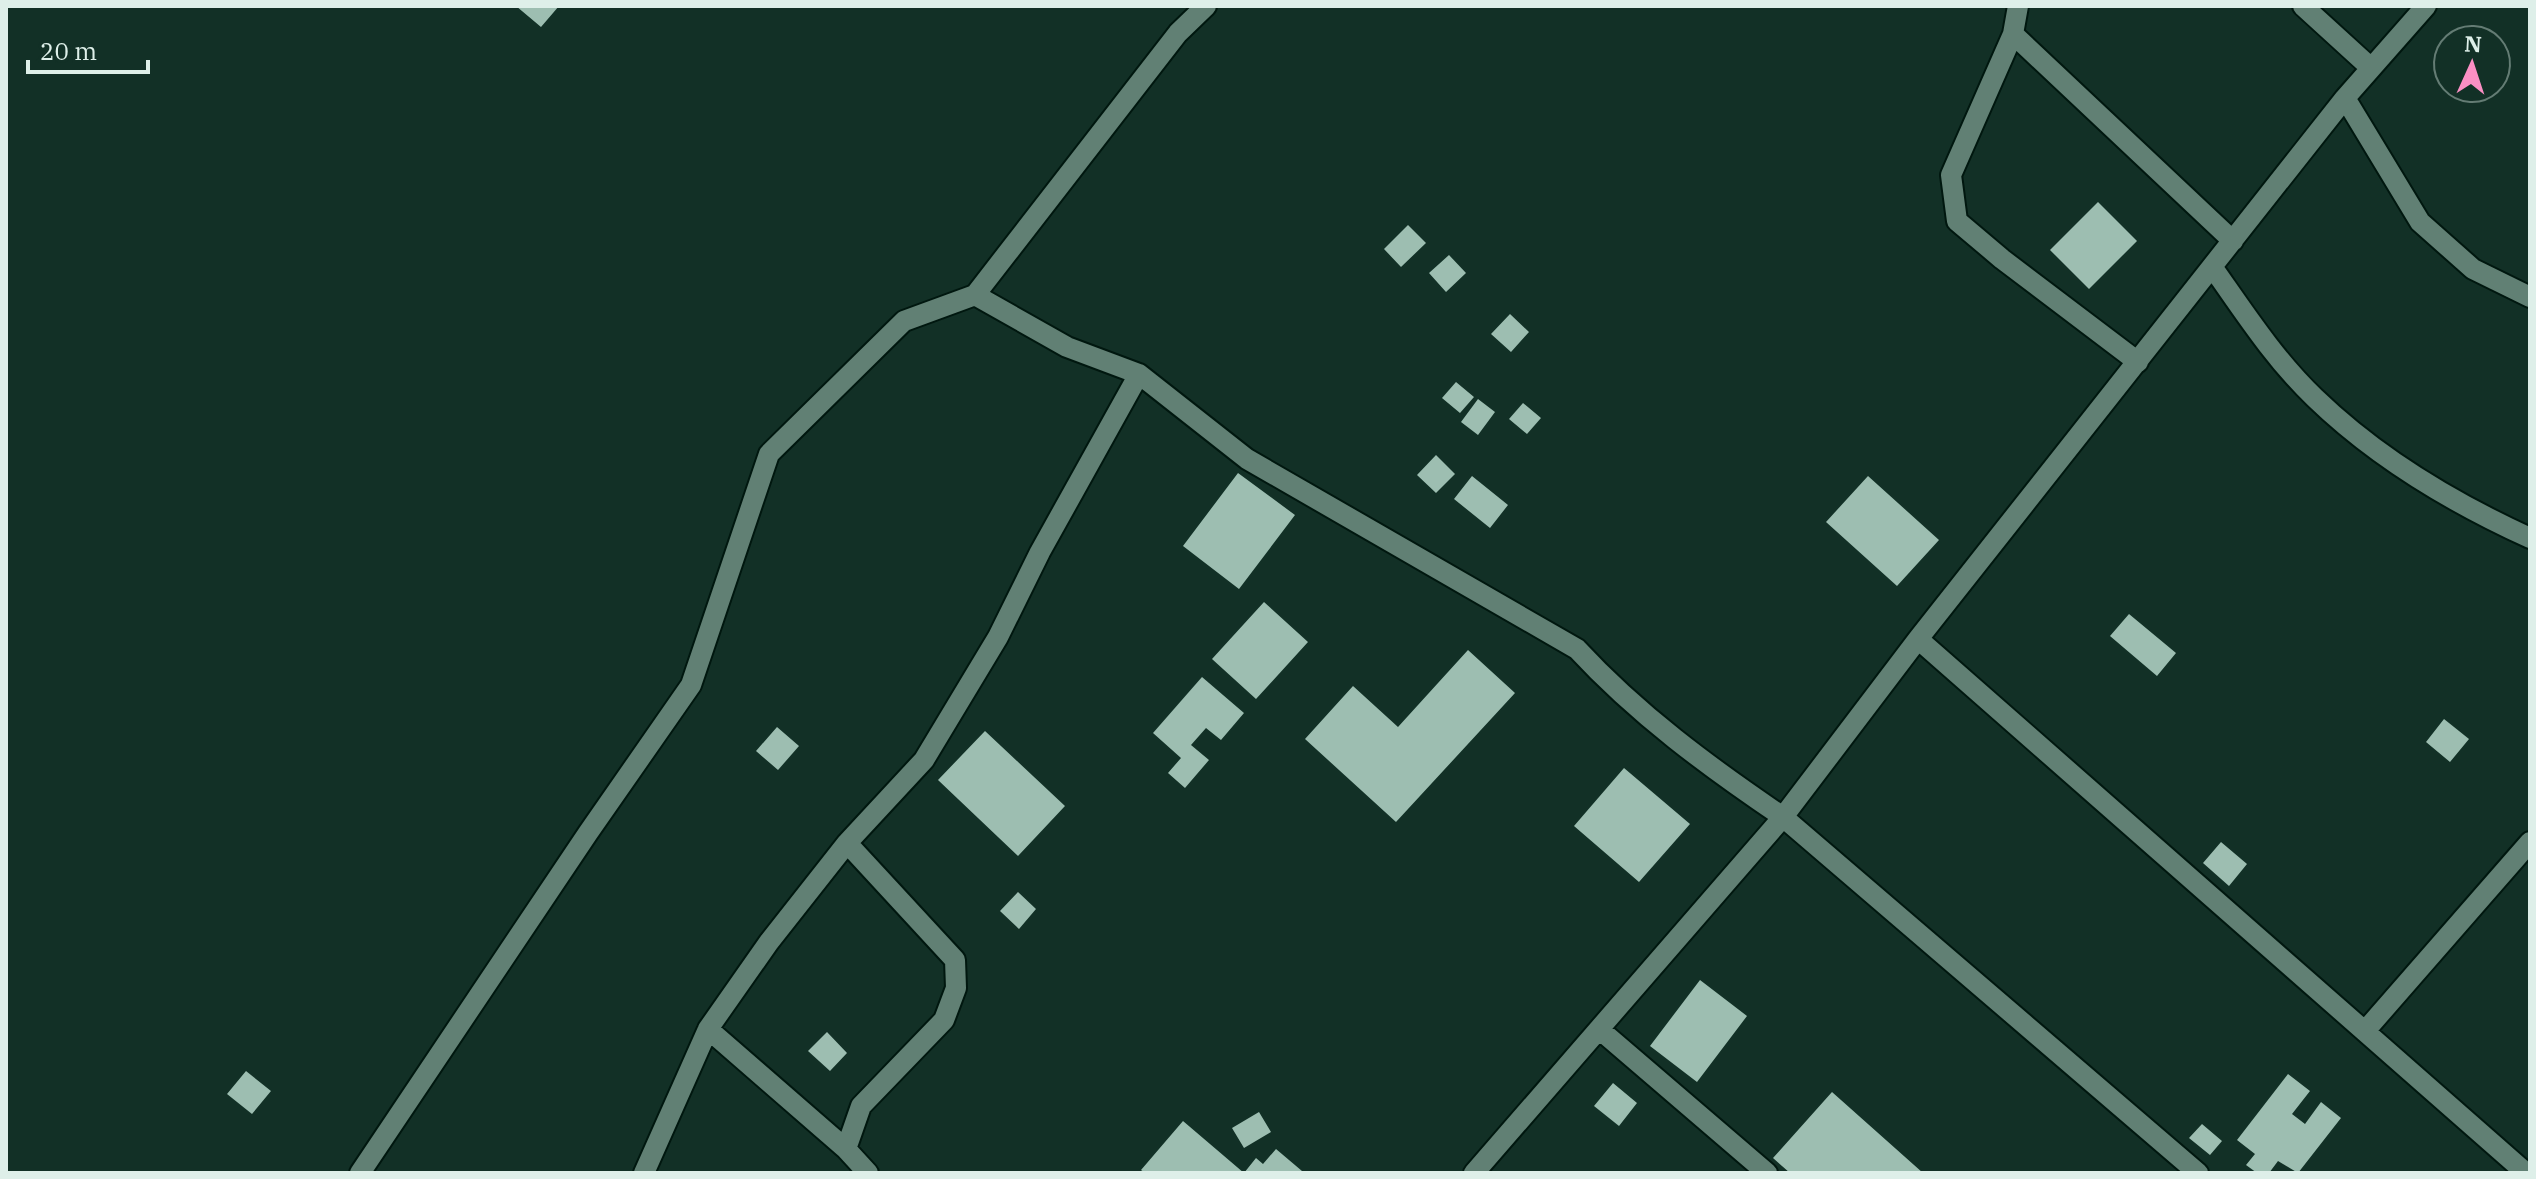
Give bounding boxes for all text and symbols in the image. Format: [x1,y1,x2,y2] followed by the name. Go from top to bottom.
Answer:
[28,24,148,74] scale bar
[2432,24,2512,104] north arrow
[2464,29,2483,58] text: N
[40,35,97,67] text: 20 m

